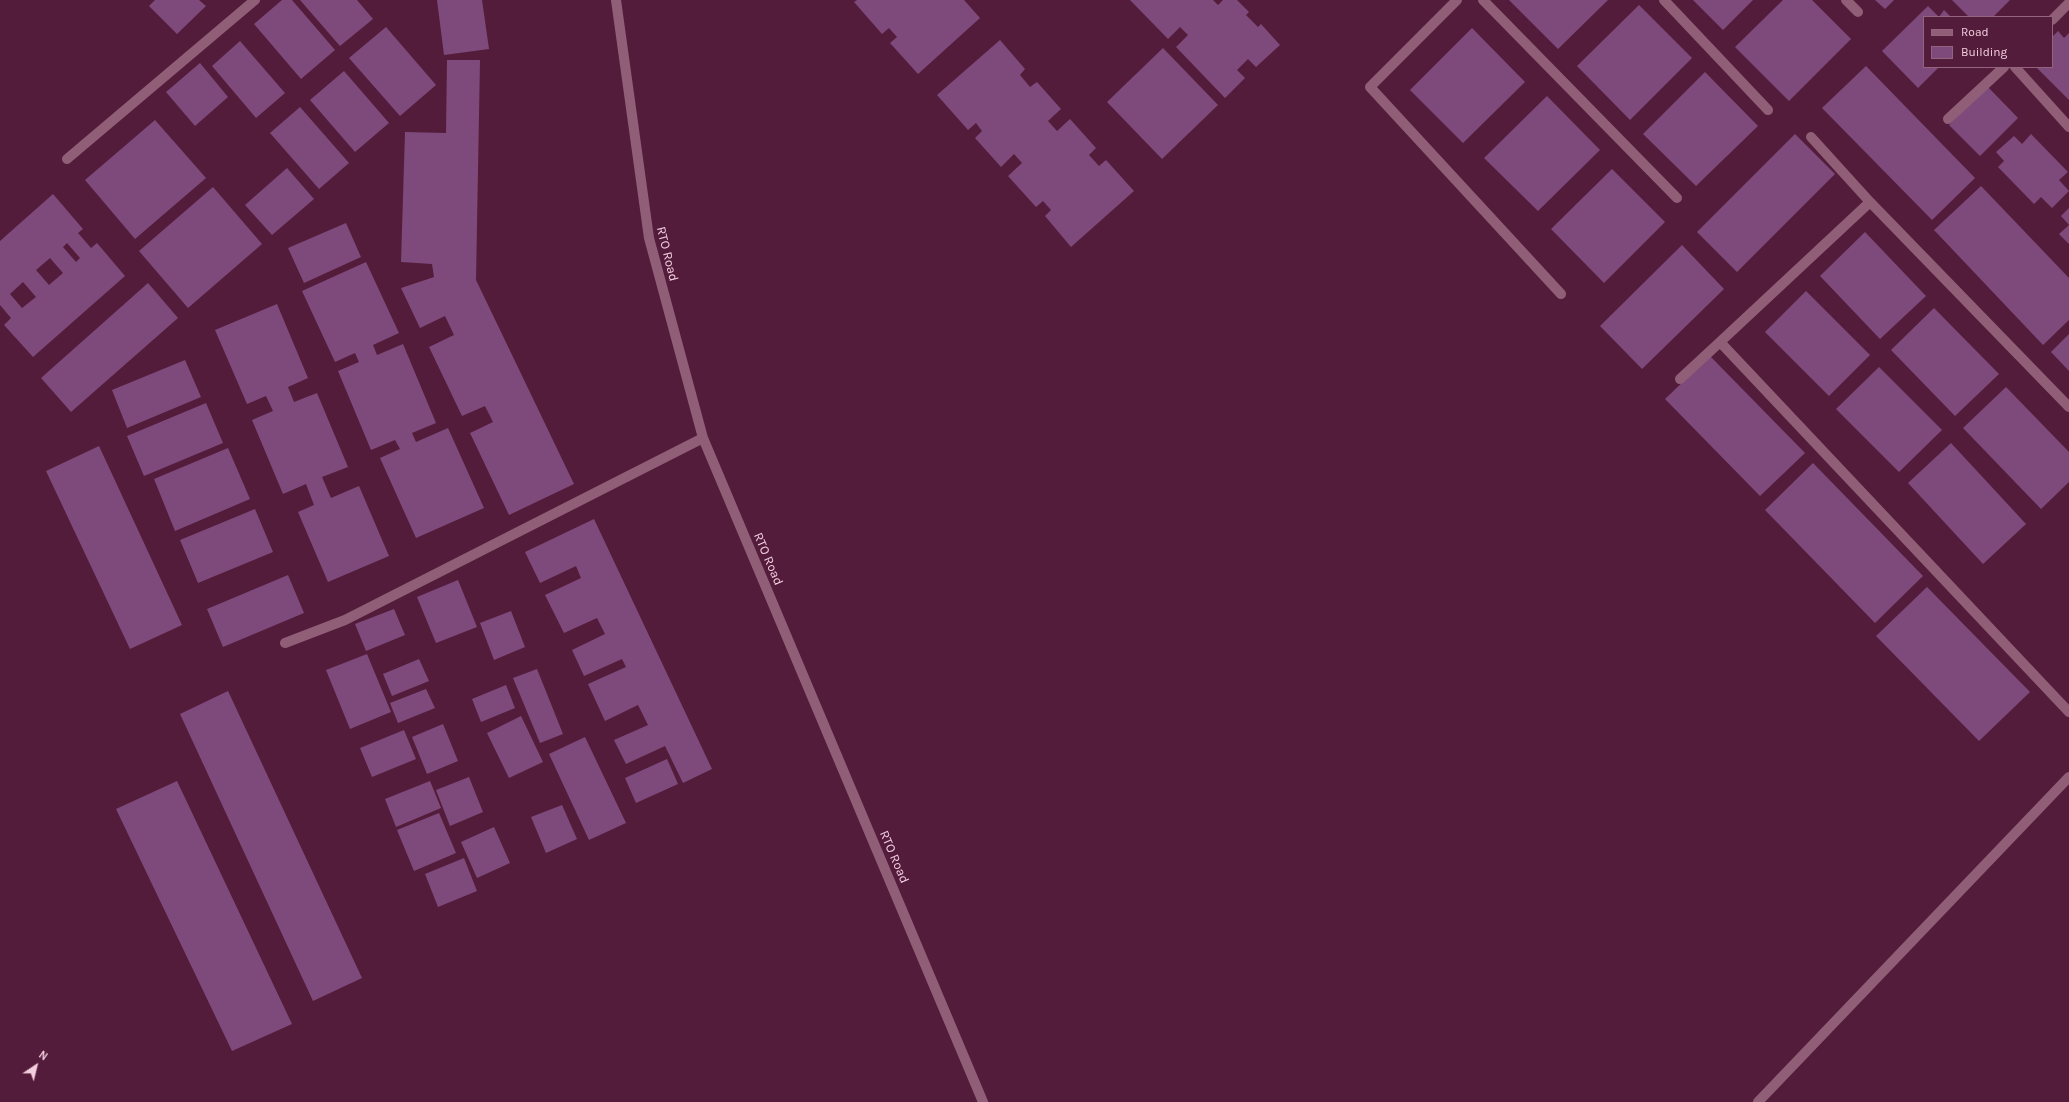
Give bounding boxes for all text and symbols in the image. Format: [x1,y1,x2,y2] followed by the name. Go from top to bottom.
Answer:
[1923,16,2053,68] legend
[1961,25,1989,39] text: Road
[1961,45,2007,59] text: Building
[653,225,681,283] street label: RTO Road
[750,530,786,588] street label: RTO Road
[876,828,912,886] street label: RTO Road
[16,1046,56,1086] north arrow
[36,1048,50,1063] text: N

